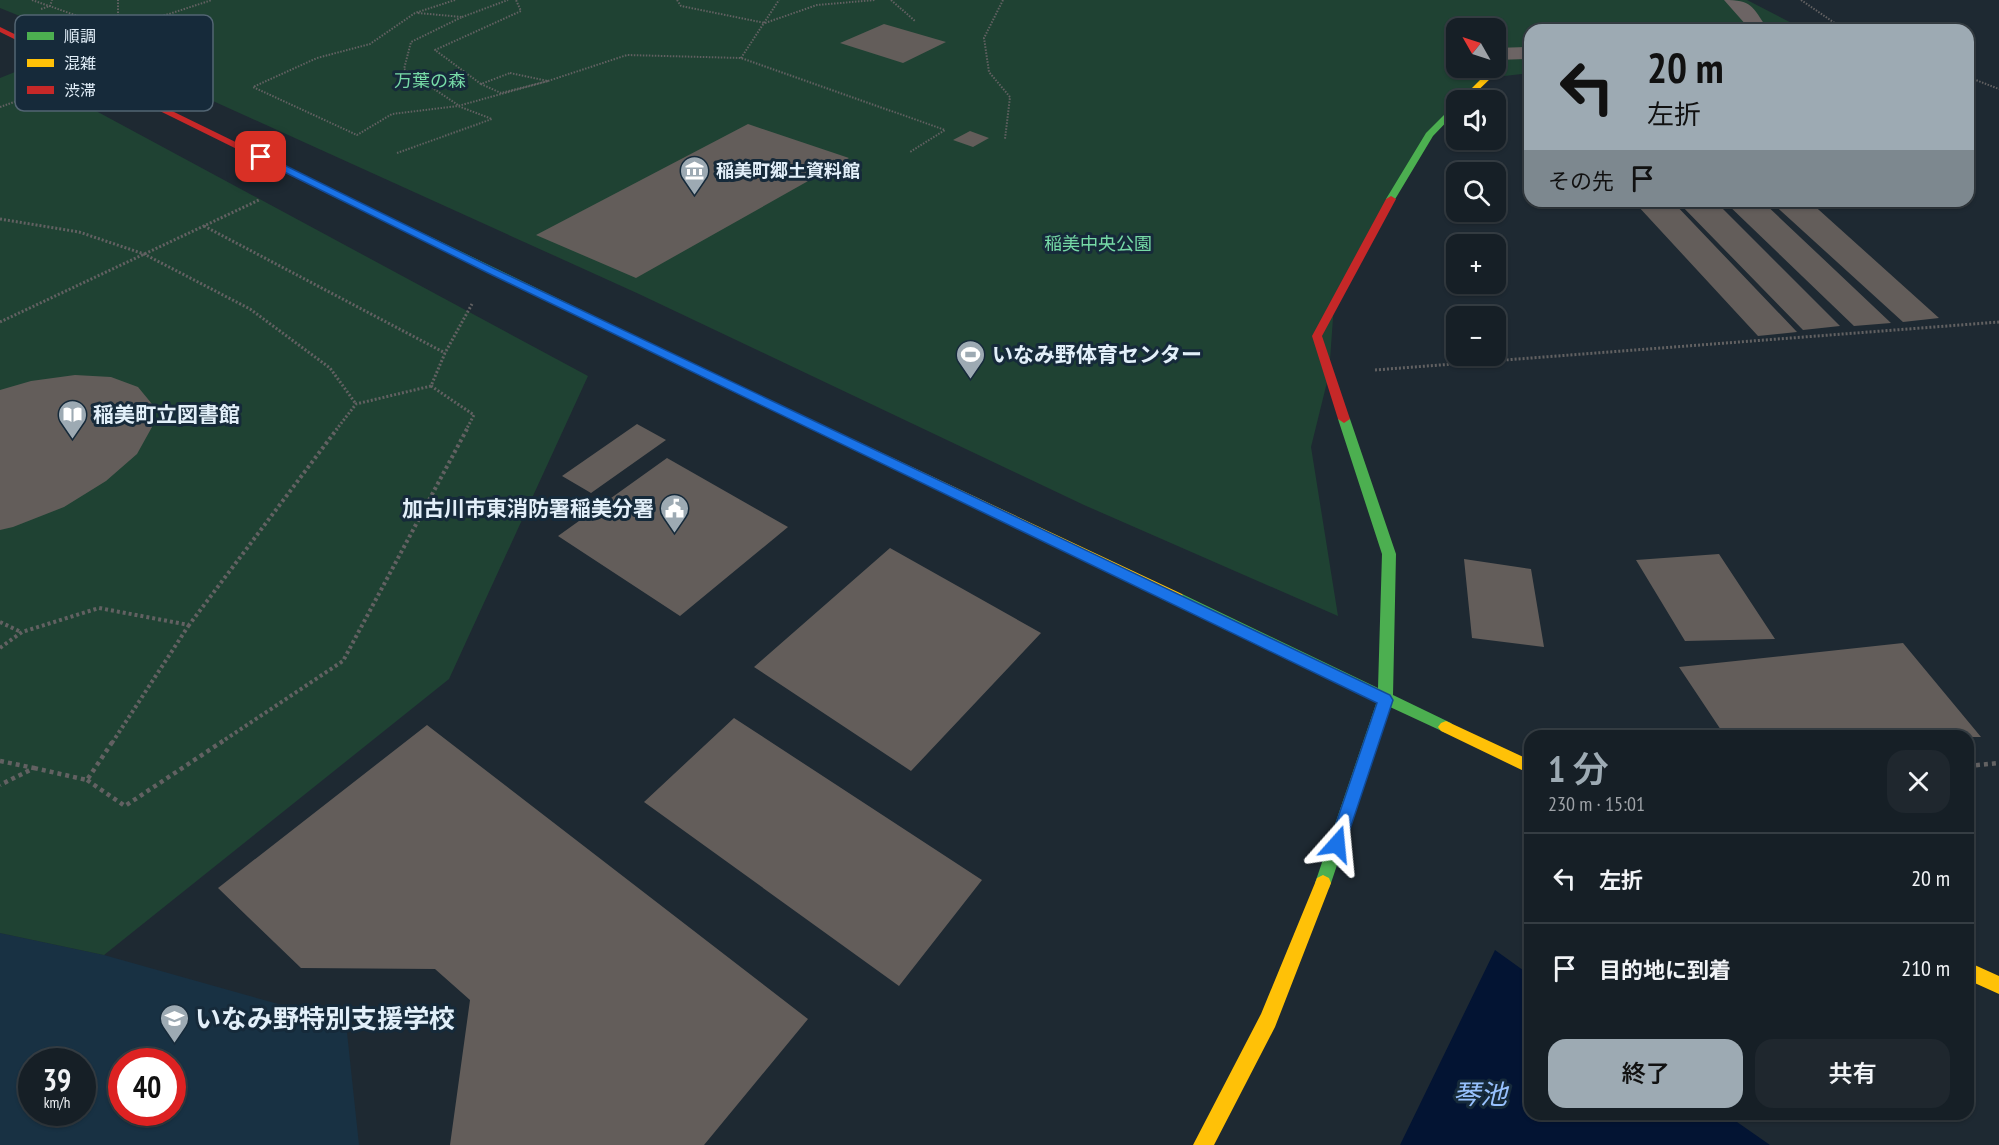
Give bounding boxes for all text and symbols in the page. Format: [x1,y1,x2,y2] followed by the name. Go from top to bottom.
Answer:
[15,15,213,111] legend
[1446,18,1506,78] north arrow
[1446,18,1506,366] map controls
[64,26,96,46] text: 順調
[1647,40,1724,95] text: 20 m
[1548,48,1626,126] icon: left
[64,53,96,73] text: 混雑
[394,69,466,92] park label: 万葉の森
[64,80,96,100] text: 渋滞
[1446,90,1506,150] button: sound
[1647,97,1701,131] text: 左折
[235,131,286,182] pin
[244,140,277,173] icon: arrive
[679,154,711,196] museum icon: 稲美町郷土資料館
[716,159,860,182] place label: 稲美町郷土資料館
[1446,162,1506,222] button: search
[1626,162,1659,195] icon: arrive
[1548,167,1614,195] text: その先
[1044,232,1152,255] park label: 稲美中央公園
[1446,234,1506,294] button: +
[1446,306,1506,366] button: −
[955,338,987,380] sports icon: いなみ野体育センター
[992,341,1202,368] place label: いなみ野体育センター
[56,398,88,440] library icon: 稲美町立図書館
[93,401,240,428] place label: 稲美町立図書館
[659,492,691,534] public building icon: 加古川市東消防署稲美分署
[402,495,654,522] place label: 加古川市東消防署稲美分署
[1548,745,1609,792] text: 1 分
[1887,750,1950,813] button: close
[1548,791,1645,817] text: 230 m · 15:01
[1305,812,1369,876] position arrow
[1548,862,1581,895] icon: left
[1911,864,1950,892] text: 20 m
[1599,866,1643,894] text: 左折
[1548,952,1581,985] icon: arrive
[1901,954,1950,982] text: 210 m
[1599,956,1731,984] text: 目的地に到着
[158,1002,190,1044] school or university icon: いなみ野特別支援学校
[195,1002,455,1035] place label: いなみ野特別支援学校
[1548,1039,1743,1108] button: 終了
[1755,1039,1950,1108] button: 共有
[108,1048,186,1126] speed limit sign: 40
[43,1060,71,1099] text: 39
[1453,1077,1510,1111] water label: 琴池
[44,1093,70,1112] text: km/h

